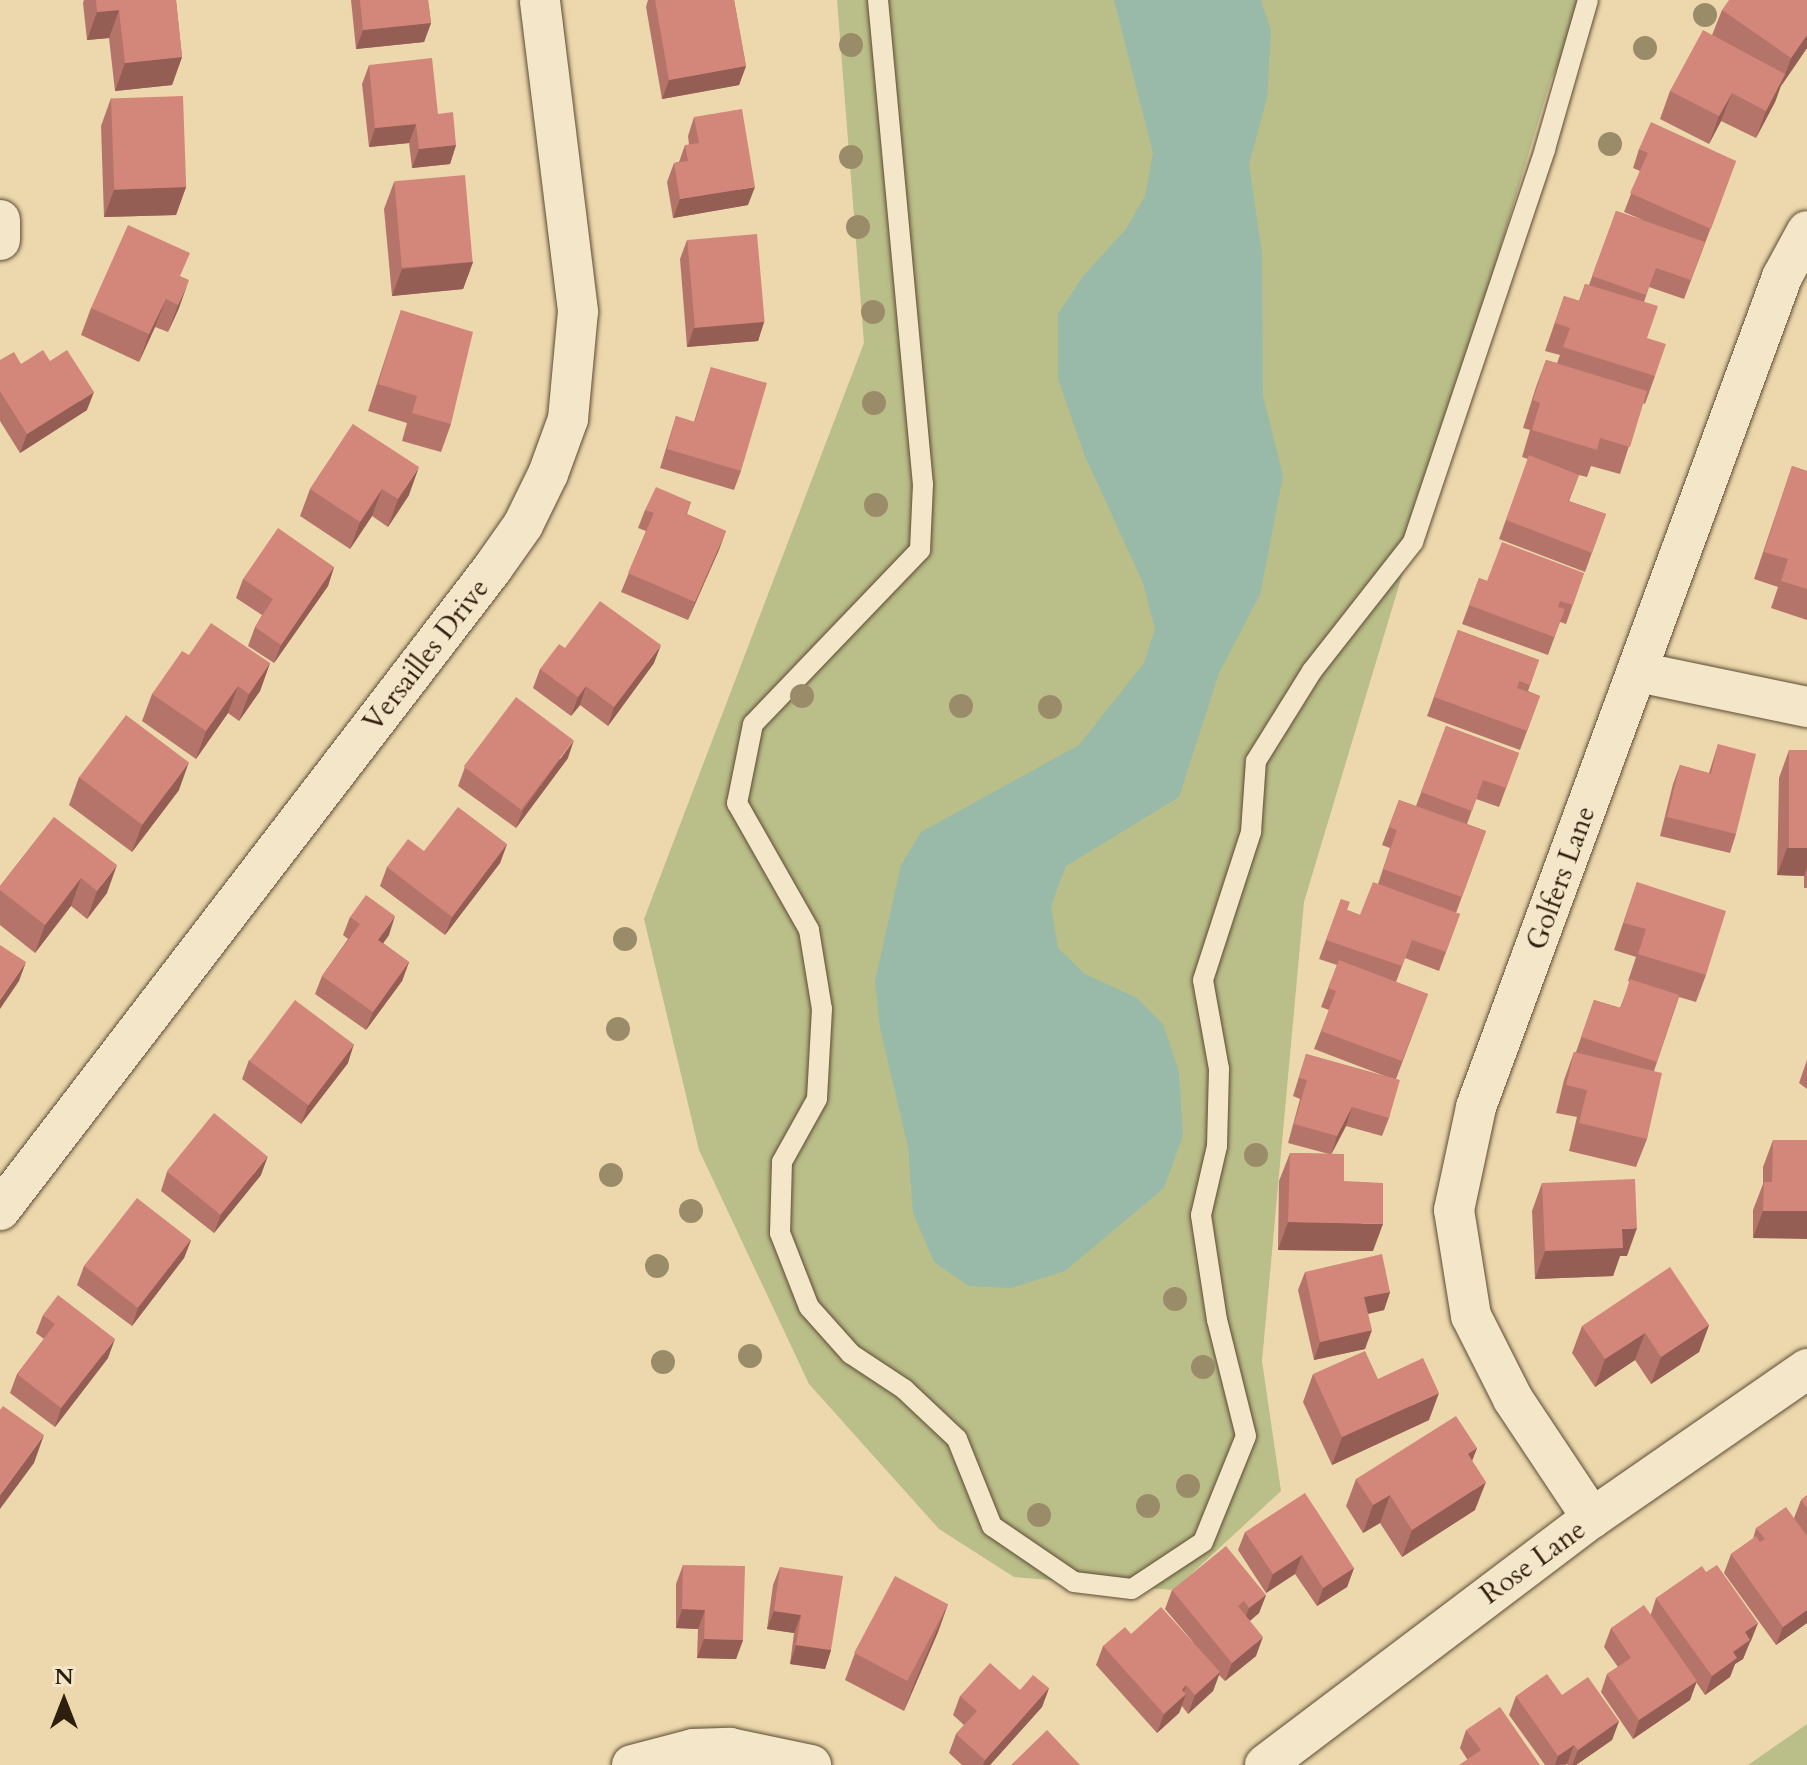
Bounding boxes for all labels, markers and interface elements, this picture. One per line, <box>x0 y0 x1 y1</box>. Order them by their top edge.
street label: Versailles Drive <box>356 572 496 738</box>
street label: Golfers Lane <box>1519 802 1603 954</box>
street label: Rose Lane <box>1474 1513 1592 1611</box>
north arrow <box>24 1661 104 1741</box>
text: N <box>54 1662 74 1692</box>

